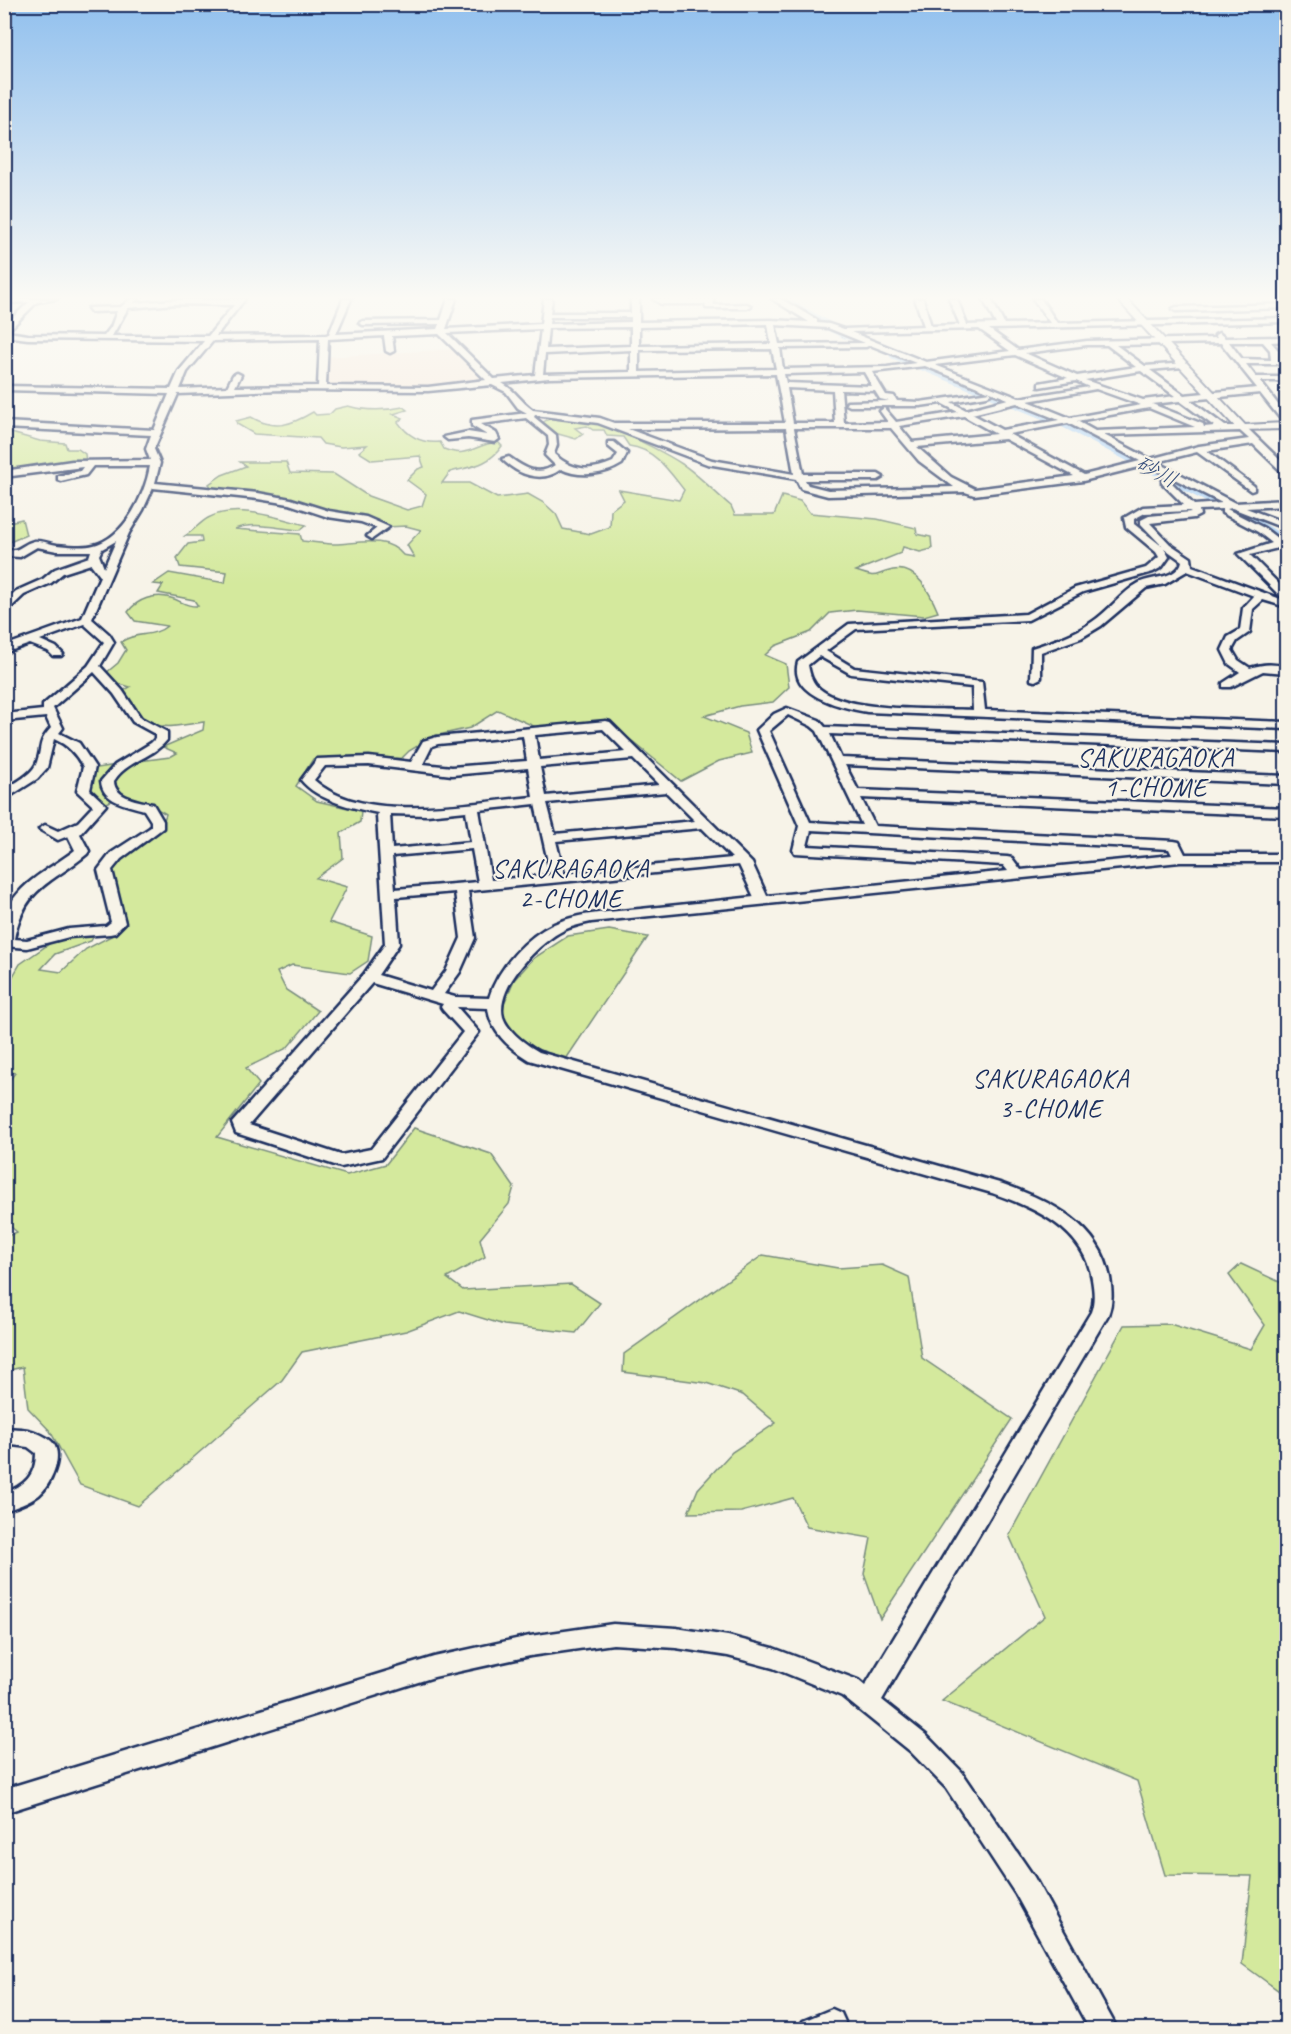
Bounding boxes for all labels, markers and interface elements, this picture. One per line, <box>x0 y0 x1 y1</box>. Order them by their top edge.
water label: 砂川 <box>1131 449 1183 495</box>
district label: SAKURAGAOKA 1-CHOME <box>1077 741 1235 804</box>
district label: SAKURAGAOKA 2-CHOME <box>492 852 650 915</box>
district label: SAKURAGAOKA 3-CHOME <box>972 1062 1130 1125</box>

